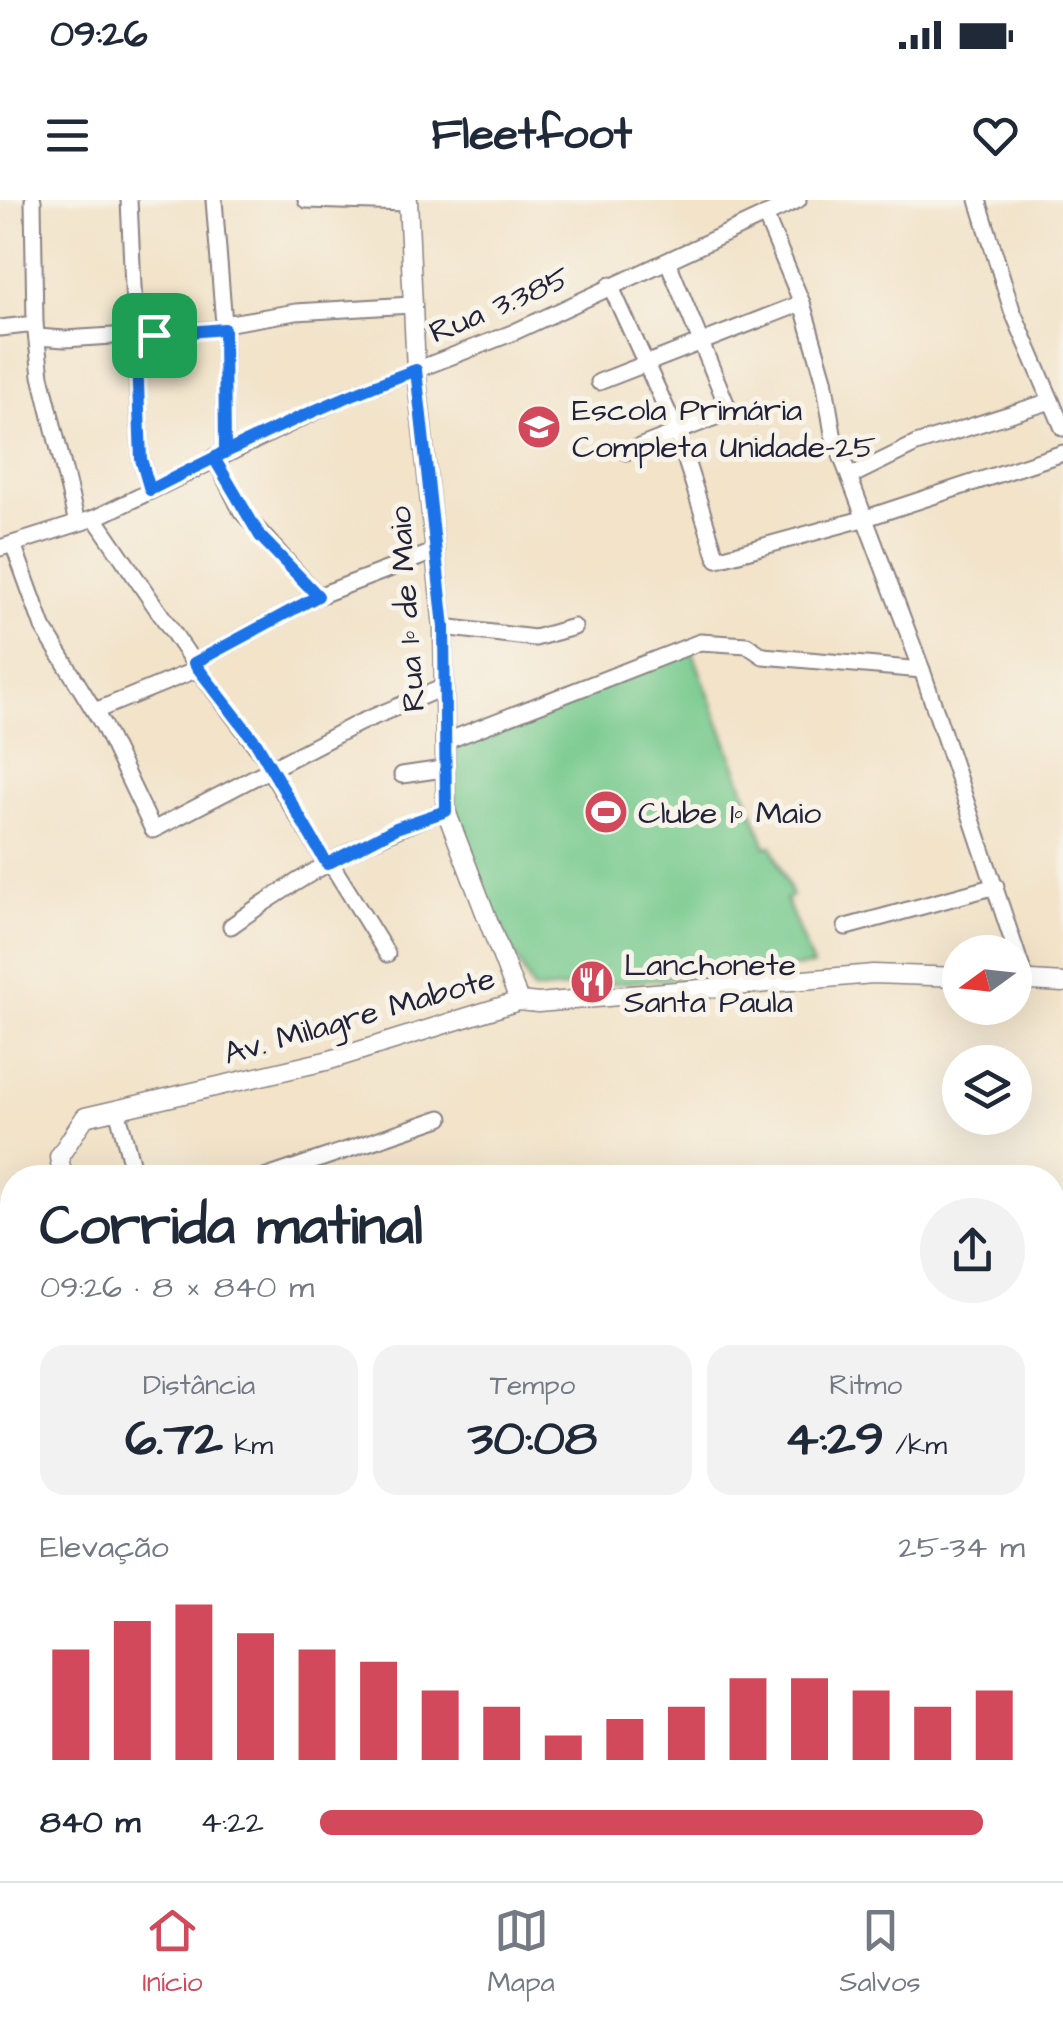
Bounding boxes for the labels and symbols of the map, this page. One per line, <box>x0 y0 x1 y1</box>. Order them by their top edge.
street label: Rua 3.385 <box>422 255 577 355</box>
pin <box>112 293 197 378</box>
place label: Escola Primária Completa Unidade-25 <box>572 388 876 470</box>
school or university icon: Escola Primária Completa Unidade-25 <box>516 404 562 450</box>
street label: Rua 1º de Maio <box>378 505 437 713</box>
sports icon: Clube 1º Maio <box>583 789 629 835</box>
place label: Clube 1º Maio <box>638 791 821 836</box>
north arrow <box>942 935 1032 1025</box>
place label: Lanchonete Santa Paula <box>624 943 796 1025</box>
street label: Av. Milagre Mabote <box>218 956 500 1077</box>
restaurant icon: Lanchonete Santa Paula <box>569 959 615 1005</box>

